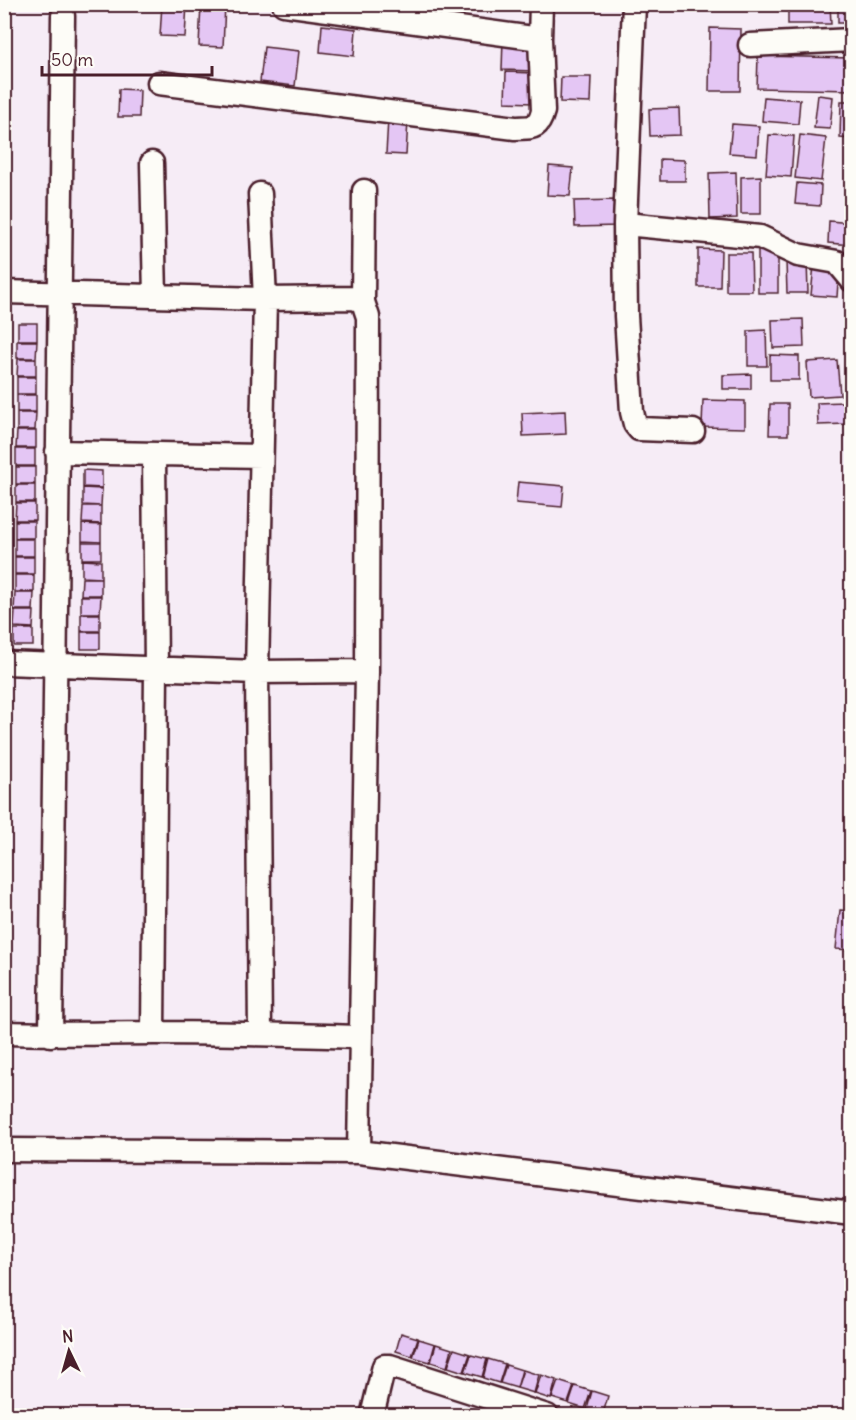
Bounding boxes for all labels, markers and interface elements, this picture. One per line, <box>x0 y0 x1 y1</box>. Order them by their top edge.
scale bar <box>42 39 212 77</box>
text: 50 m <box>51 48 93 71</box>
north arrow <box>39 1321 99 1381</box>
text: N <box>61 1326 74 1347</box>

